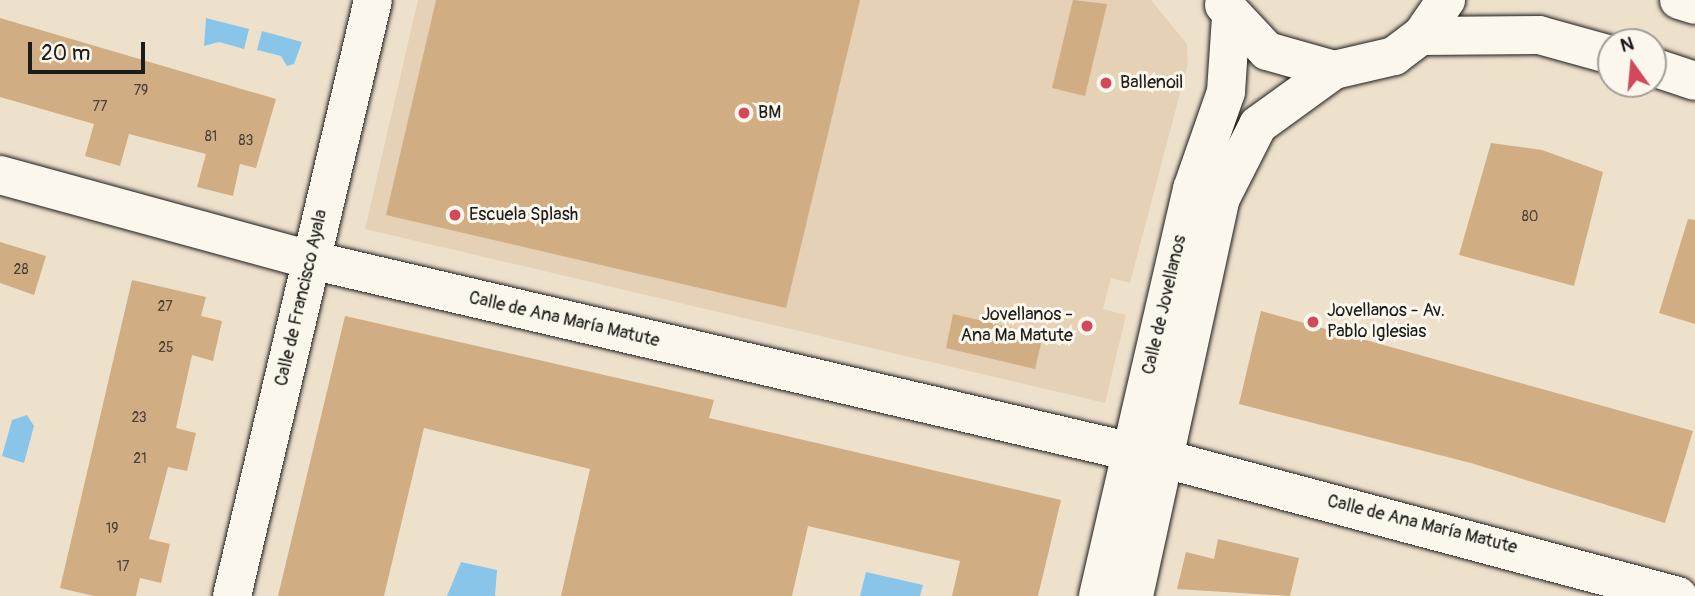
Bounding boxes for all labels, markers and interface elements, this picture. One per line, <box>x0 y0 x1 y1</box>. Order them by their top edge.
scale bar <box>32 28 149 72</box>
north arrow <box>1597 28 1667 98</box>
text: N <box>1618 31 1636 58</box>
text: 20 m <box>41 40 90 67</box>
place label: Ballenoil <box>1120 72 1183 94</box>
marker: Ballenoil <box>1098 75 1114 91</box>
house number: 79 <box>134 83 148 99</box>
house number: 77 <box>93 99 107 115</box>
place label: BM <box>758 102 781 124</box>
marker: BM <box>736 105 752 121</box>
house number: 81 <box>205 129 217 145</box>
house number: 83 <box>239 133 253 149</box>
place label: Escuela Splash <box>469 204 578 226</box>
marker: Escuela Splash <box>447 207 463 223</box>
street label: Calle de Francisco Ayala <box>271 208 333 388</box>
house number: 80 <box>1522 209 1538 225</box>
street label: Calle de Jovellanos <box>1138 233 1192 377</box>
house number: 28 <box>14 262 28 278</box>
street label: Calle de Ana María Matute <box>467 288 661 352</box>
house number: 27 <box>157 299 173 315</box>
place label: Jovellanos - Av. Pablo Iglesias <box>1327 301 1445 344</box>
place label: Jovellanos - Ana Mª Matute <box>960 305 1073 348</box>
marker: Jovellanos - Av. Pablo Iglesias <box>1305 314 1321 330</box>
marker: Jovellanos - Ana Mª Matute <box>1079 318 1095 334</box>
house number: 25 <box>158 340 174 356</box>
house number: 23 <box>131 410 147 426</box>
house number: 21 <box>133 451 147 467</box>
street label: Calle de Ana María Matute <box>1325 491 1519 559</box>
house number: 19 <box>106 521 118 537</box>
house number: 17 <box>117 559 129 575</box>

